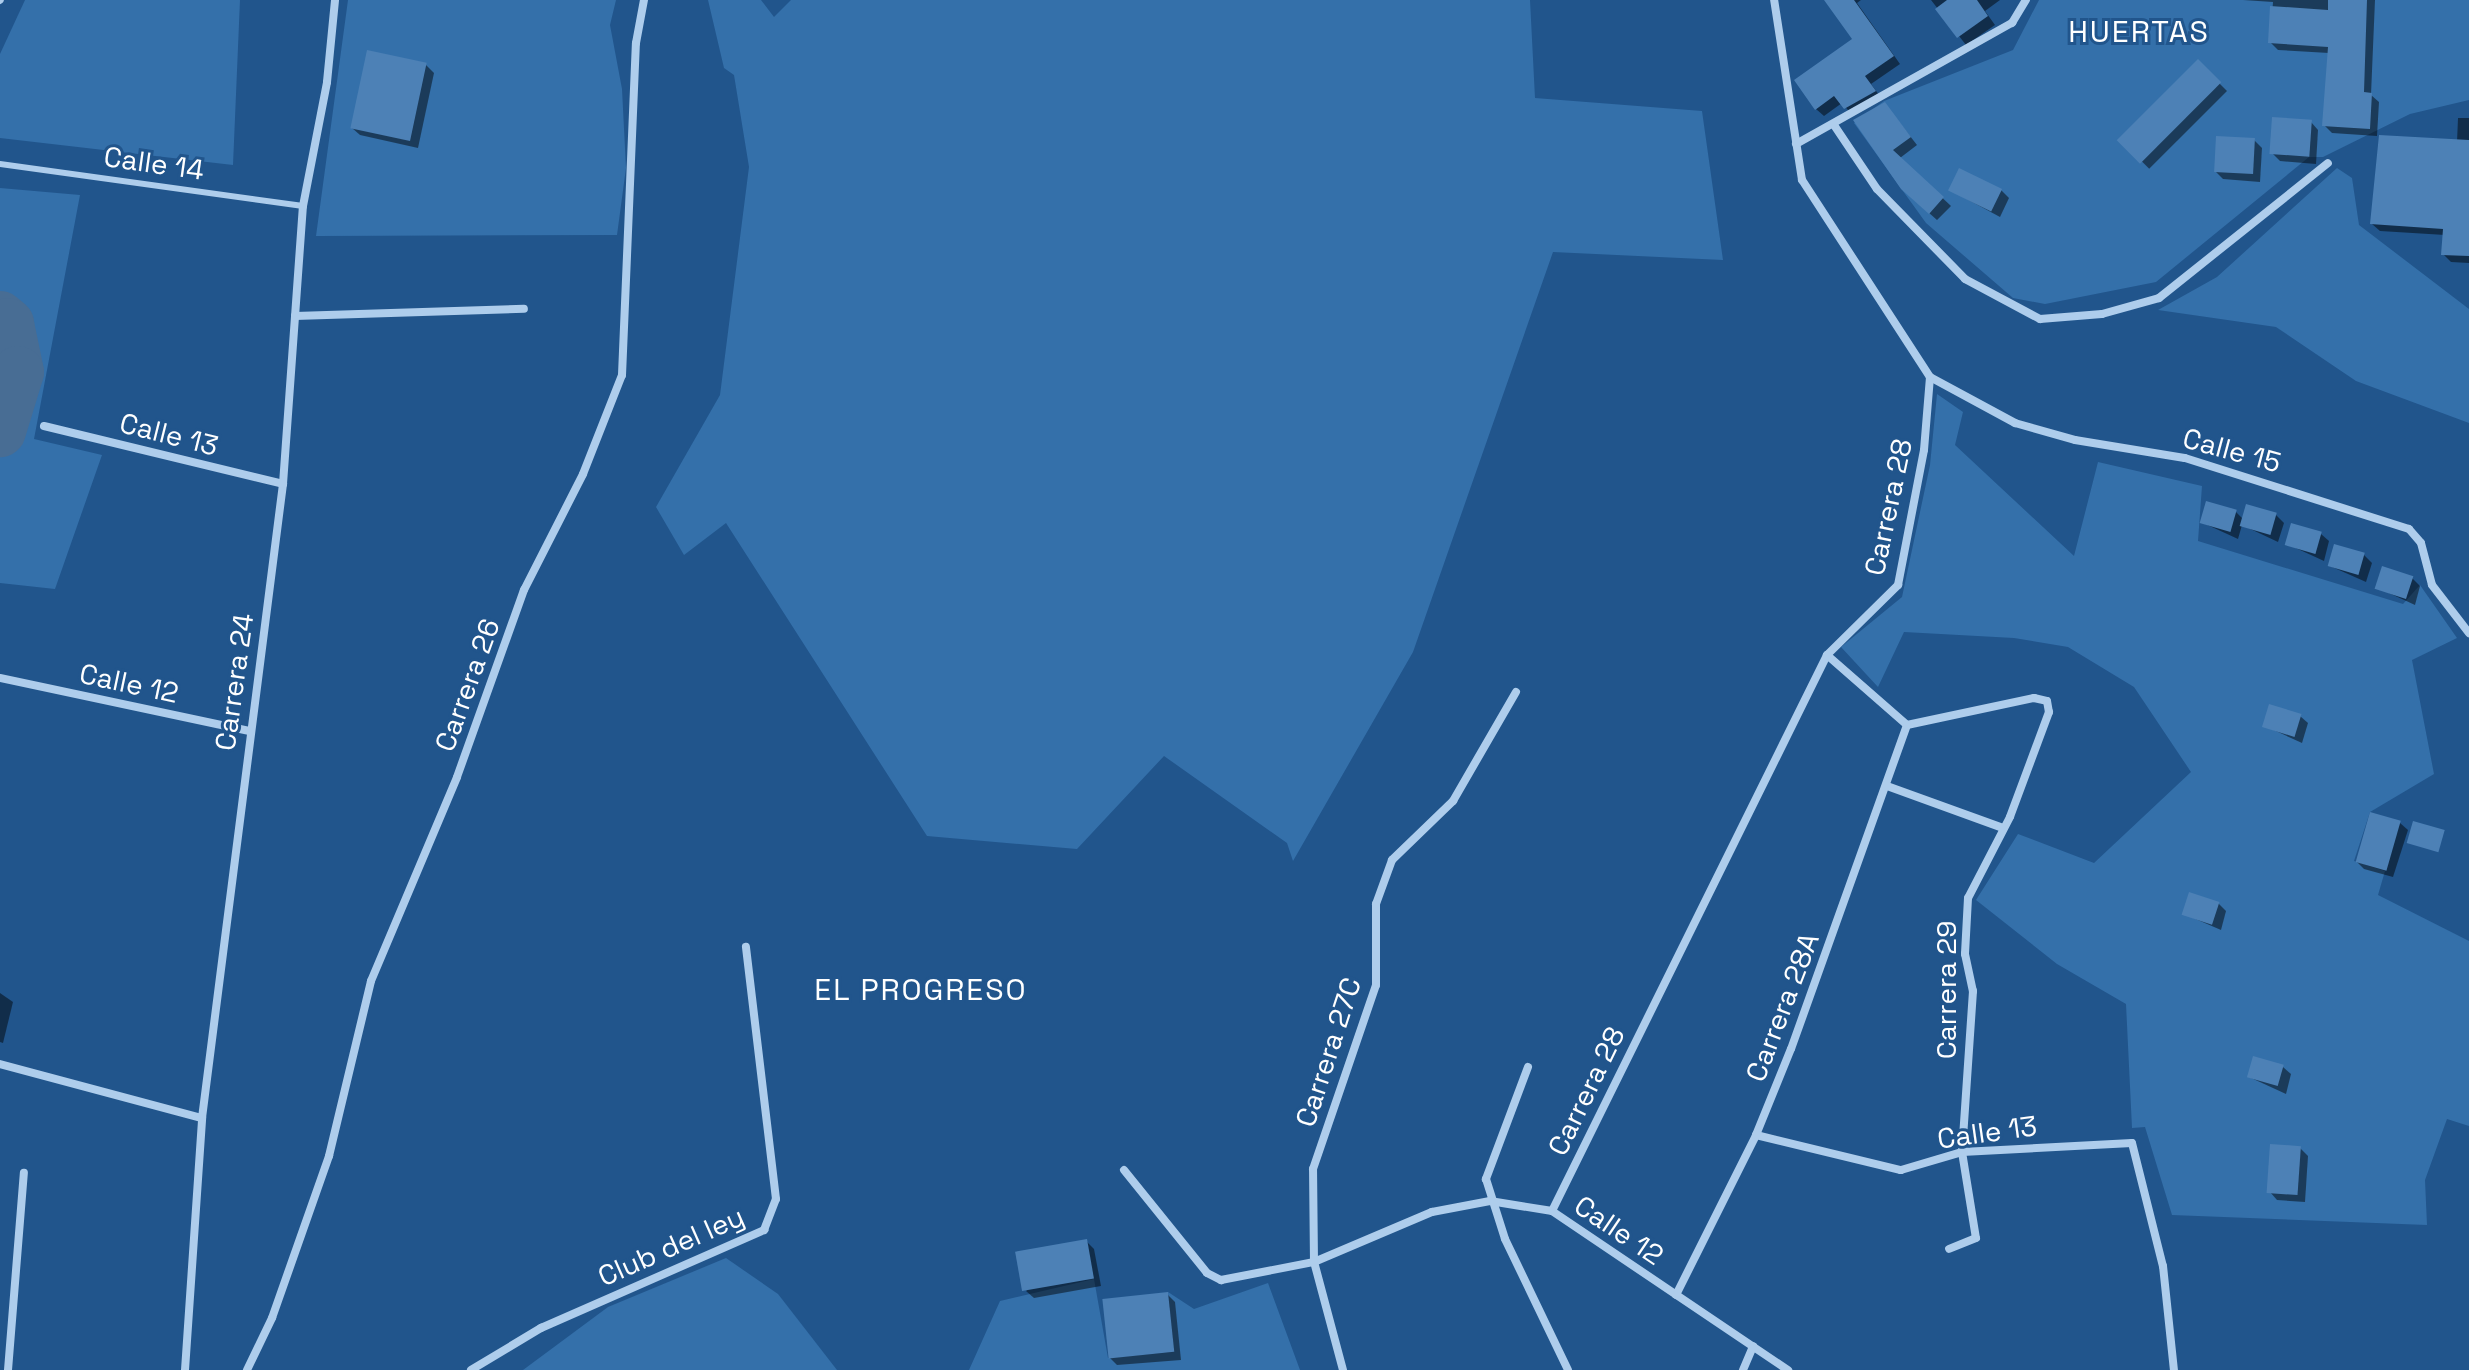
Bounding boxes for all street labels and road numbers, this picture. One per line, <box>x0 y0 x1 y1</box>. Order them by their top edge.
street label: Calle 14 <box>102 139 206 187</box>
street label: Calle 13 <box>116 406 222 462</box>
street label: Calle 15 <box>2179 421 2285 479</box>
street label: Carrera 28 <box>1857 436 1919 578</box>
street label: Carrera 24 <box>208 611 260 753</box>
street label: Carrera 26 <box>428 614 506 756</box>
street label: Calle 12 <box>77 656 181 710</box>
street label: Carrera 29 <box>1929 921 1963 1059</box>
street label: Carrera 28A <box>1738 928 1826 1086</box>
street label: Carrera 27C <box>1288 973 1368 1131</box>
street label: Carrera 28 <box>1540 1021 1632 1161</box>
street label: Calle 13 <box>1935 1108 2039 1156</box>
street label: Calle 12 <box>1568 1188 1670 1272</box>
street label: Club del ley <box>593 1199 749 1293</box>

